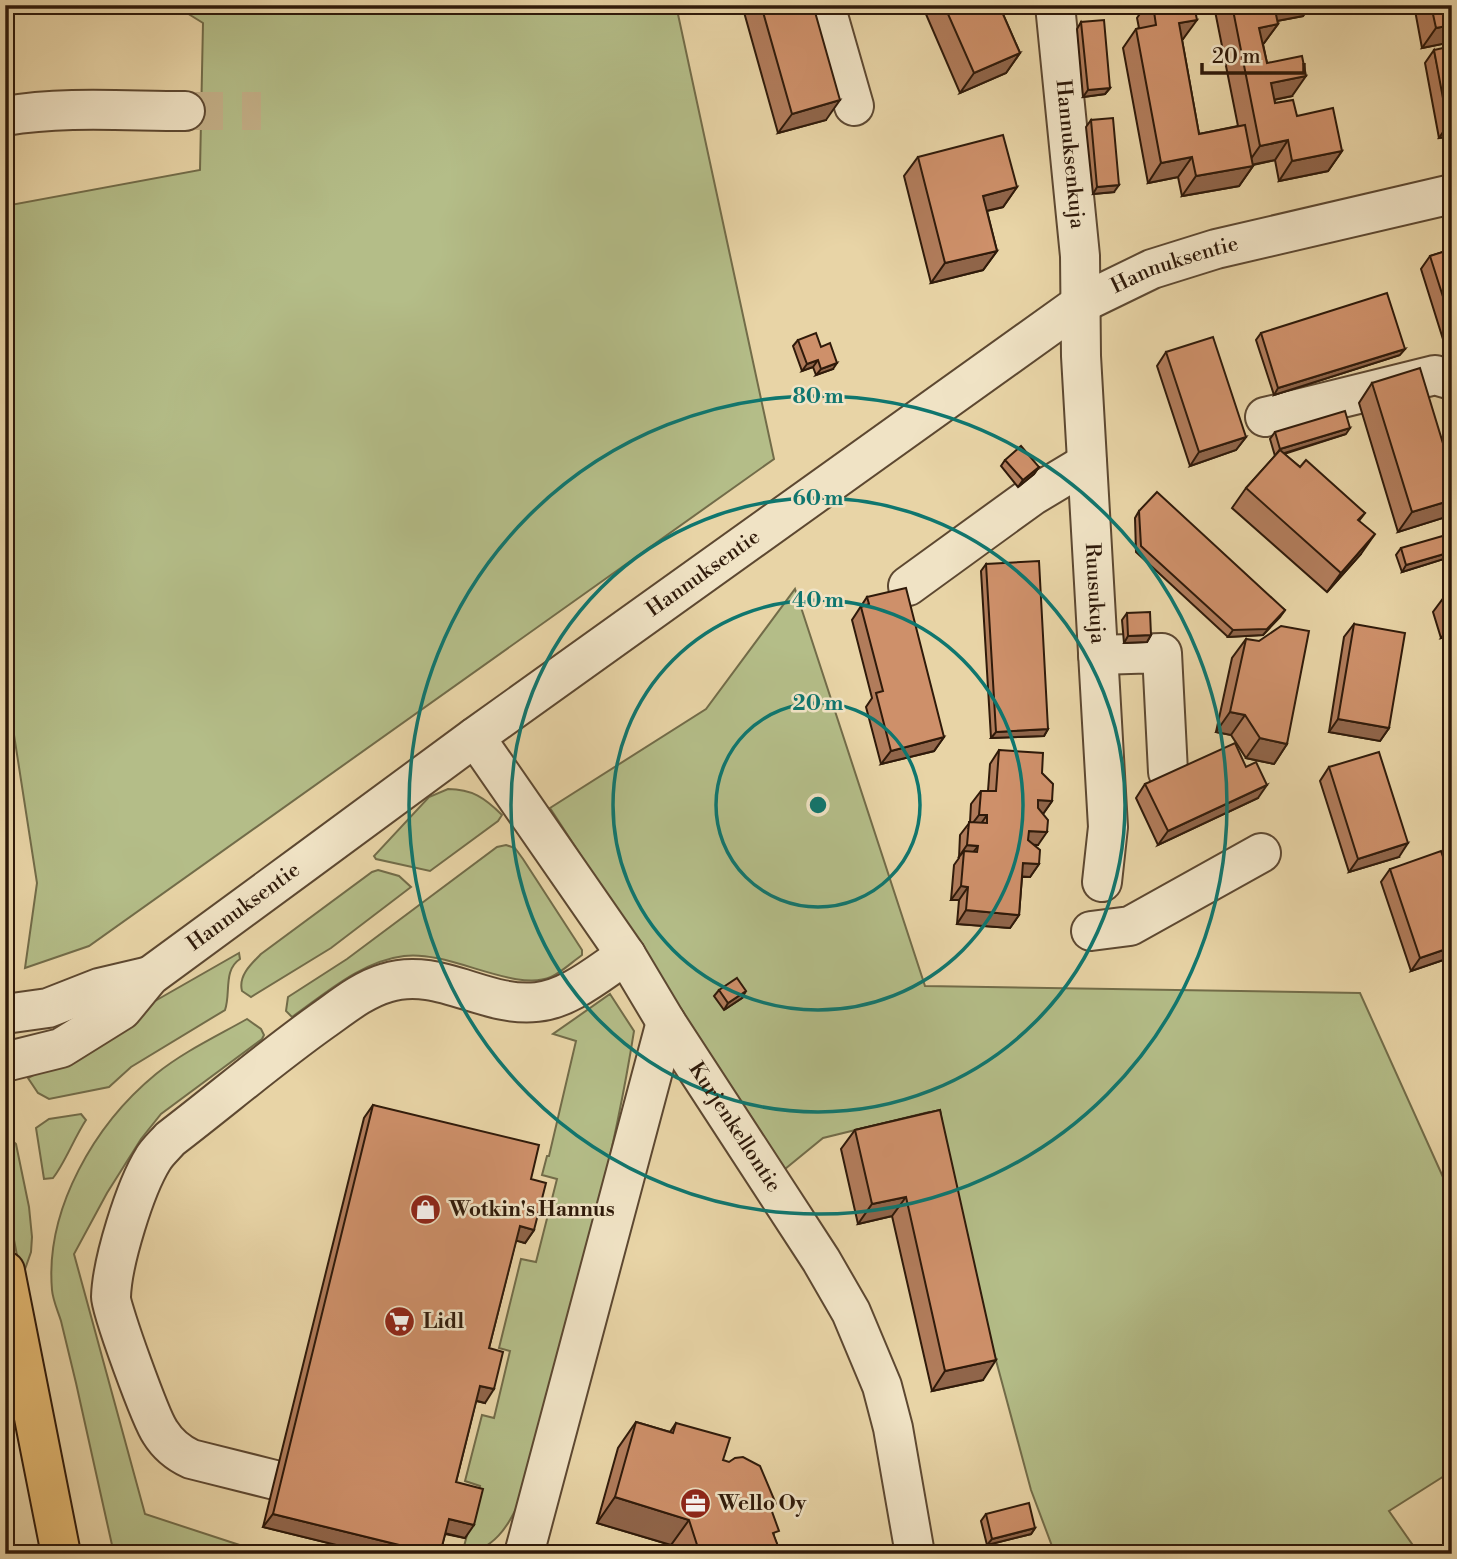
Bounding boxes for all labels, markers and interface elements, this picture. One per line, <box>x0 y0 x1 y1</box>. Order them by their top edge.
scale bar <box>1202 32 1303 76</box>
text: 20 m <box>1212 44 1261 70</box>
street label: Hannuksenkuja <box>1050 78 1090 230</box>
street label: Hannuksentie <box>1107 231 1241 300</box>
text: 80 m <box>792 384 844 410</box>
text: 60 m <box>793 486 843 512</box>
street label: Hannuksentie <box>642 524 765 623</box>
street label: Ruusukuja <box>1079 542 1110 645</box>
text: 40 m <box>792 588 844 614</box>
text: 20 m <box>793 691 843 717</box>
centre of rings <box>806 793 830 817</box>
street label: Hannuksentie <box>182 857 305 957</box>
street label: Kurjenkellontie <box>683 1057 787 1198</box>
shop icon: Wotkin's Hannus <box>409 1193 443 1227</box>
place label: Wotkin's Hannus <box>448 1197 615 1223</box>
supermarket icon: Lidl <box>383 1305 417 1339</box>
place label: Lidl <box>423 1309 464 1335</box>
office icon: Wello Oy <box>678 1487 712 1521</box>
place label: Wello Oy <box>717 1491 807 1517</box>

